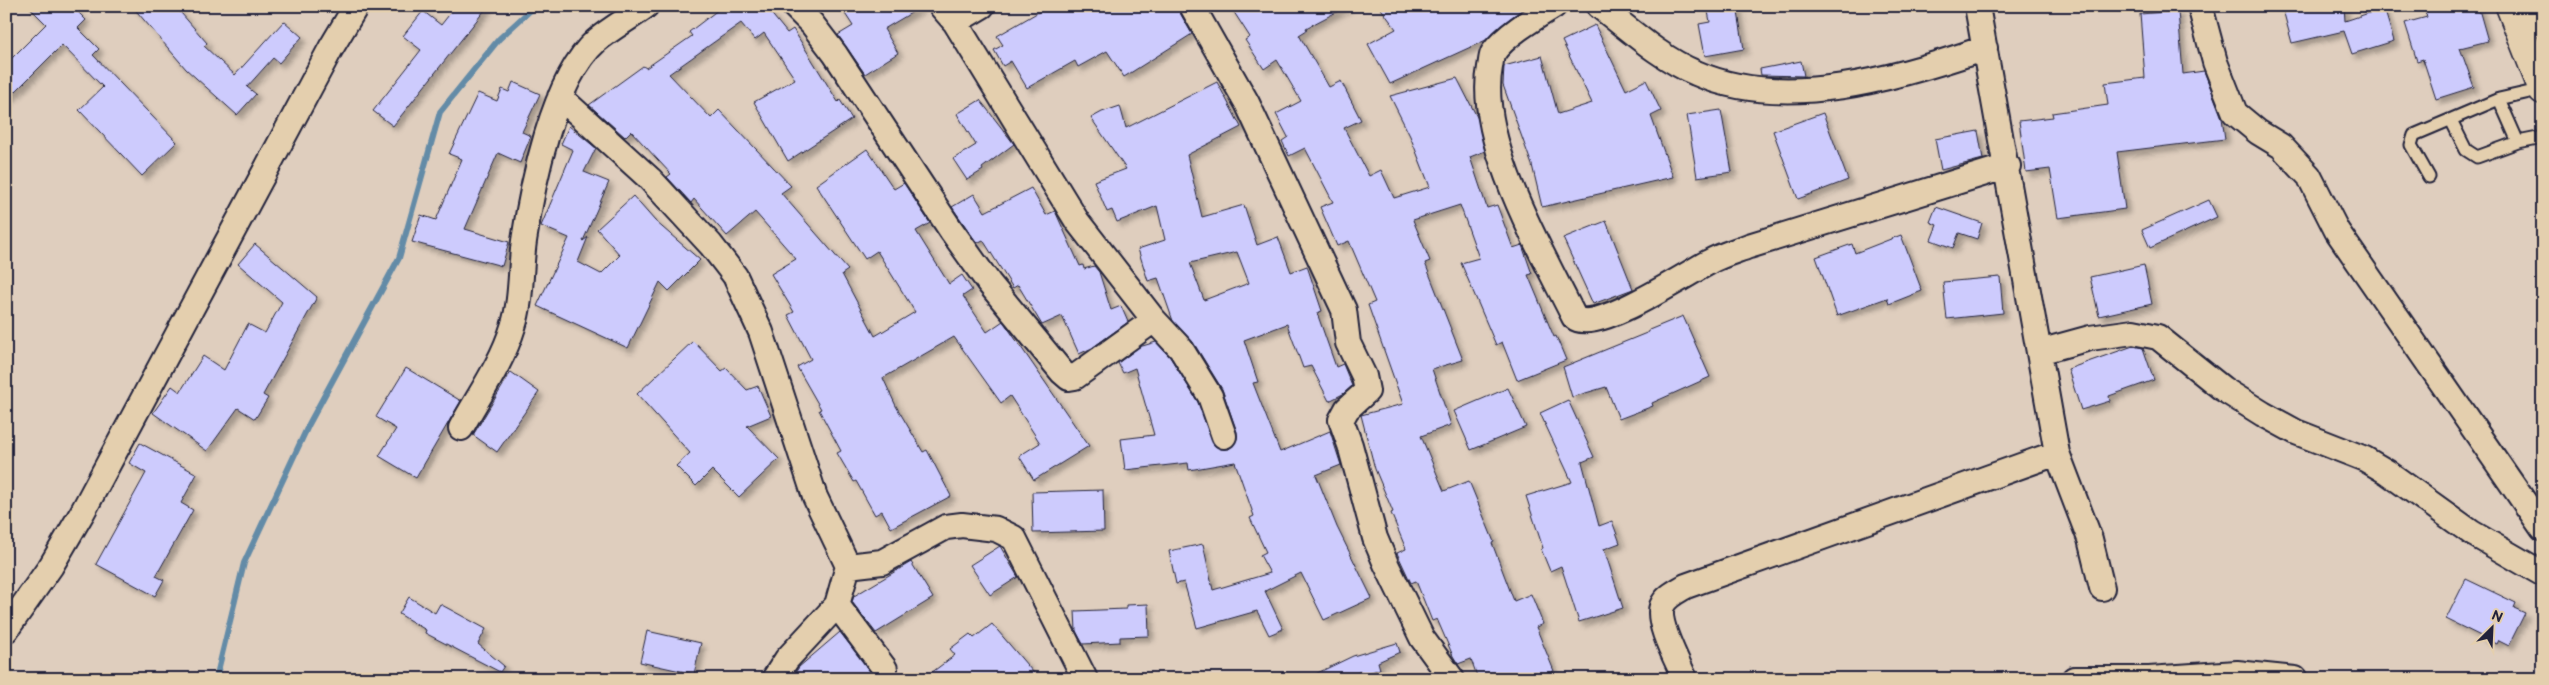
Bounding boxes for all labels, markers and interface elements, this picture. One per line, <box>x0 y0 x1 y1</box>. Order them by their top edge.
north arrow <box>2466 602 2516 652</box>
text: N <box>2489 607 2505 626</box>

